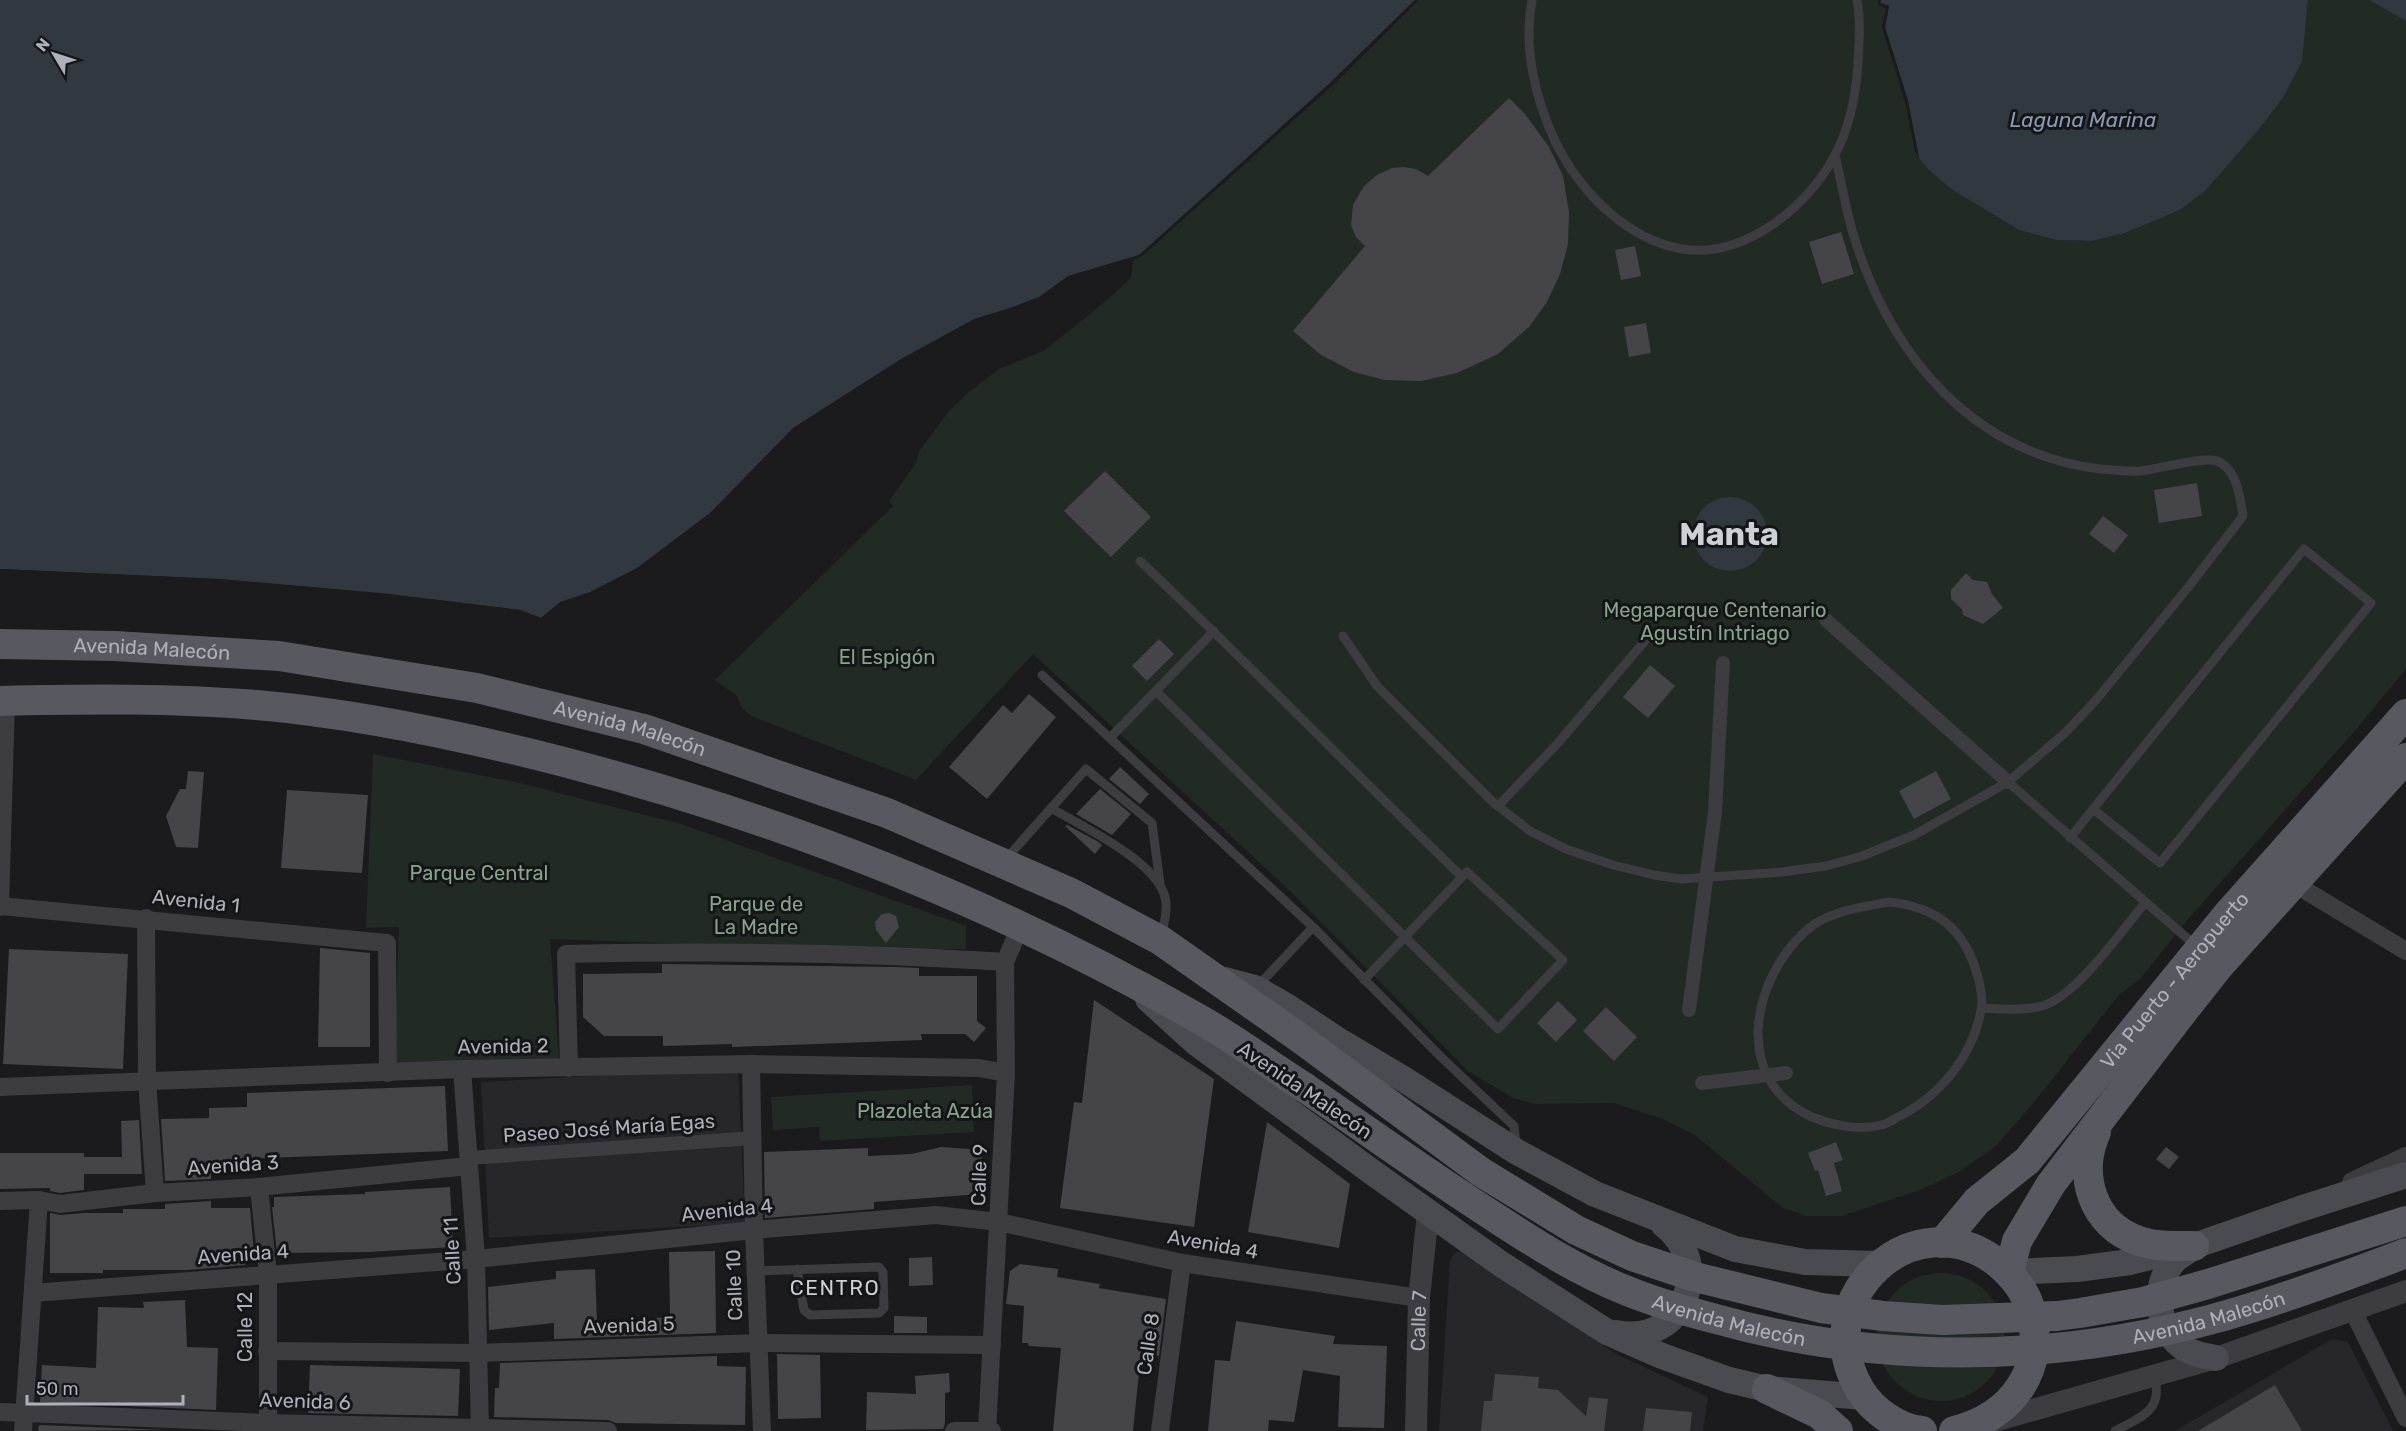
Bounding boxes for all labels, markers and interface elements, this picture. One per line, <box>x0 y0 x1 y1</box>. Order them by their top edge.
north arrow <box>24 24 84 84</box>
text: N <box>32 34 54 55</box>
water label: Laguna Marina <box>2010 107 2156 132</box>
district label: Manta <box>1679 515 1779 553</box>
park label: Megaparque Centenario Agustín Intriago <box>1603 598 1827 645</box>
street label: Avenida Malecón <box>73 633 231 665</box>
park label: El Espigón <box>839 645 935 669</box>
street label: Avenida Malecón <box>551 695 709 761</box>
park label: Parque Central <box>410 861 548 885</box>
street label: Avenida 1 <box>151 884 241 918</box>
street label: Via Puerto - Aeropuerto <box>2095 887 2254 1073</box>
park label: Parque de La Madre <box>709 892 803 939</box>
street label: Avenida 2 <box>457 1033 549 1059</box>
street label: Avenida Malecón <box>1233 1036 1377 1144</box>
park label: Plazoleta Azúa <box>857 1099 993 1123</box>
street label: Paseo José María Egas <box>502 1109 716 1147</box>
street label: Calle 9 <box>966 1144 992 1206</box>
street label: Avenida 3 <box>187 1150 279 1180</box>
street label: Avenida 4 <box>680 1193 774 1227</box>
street label: Calle 11 <box>438 1217 466 1285</box>
street label: Avenida 4 <box>1166 1224 1260 1264</box>
street label: Avenida 4 <box>196 1239 290 1269</box>
street label: Calle 10 <box>721 1249 747 1321</box>
district label: CENTRO <box>790 1275 880 1300</box>
street label: Avenida Malecón <box>2130 1286 2288 1349</box>
street label: Avenida Malecón <box>1649 1289 1807 1351</box>
street label: Calle 7 <box>1406 1290 1432 1352</box>
street label: Calle 12 <box>233 1292 257 1362</box>
street label: Avenida 5 <box>583 1311 675 1339</box>
street label: Calle 8 <box>1132 1311 1164 1377</box>
scale bar <box>27 1368 183 1406</box>
text: 50 m <box>36 1378 79 1400</box>
street label: Avenida 6 <box>259 1387 351 1415</box>

